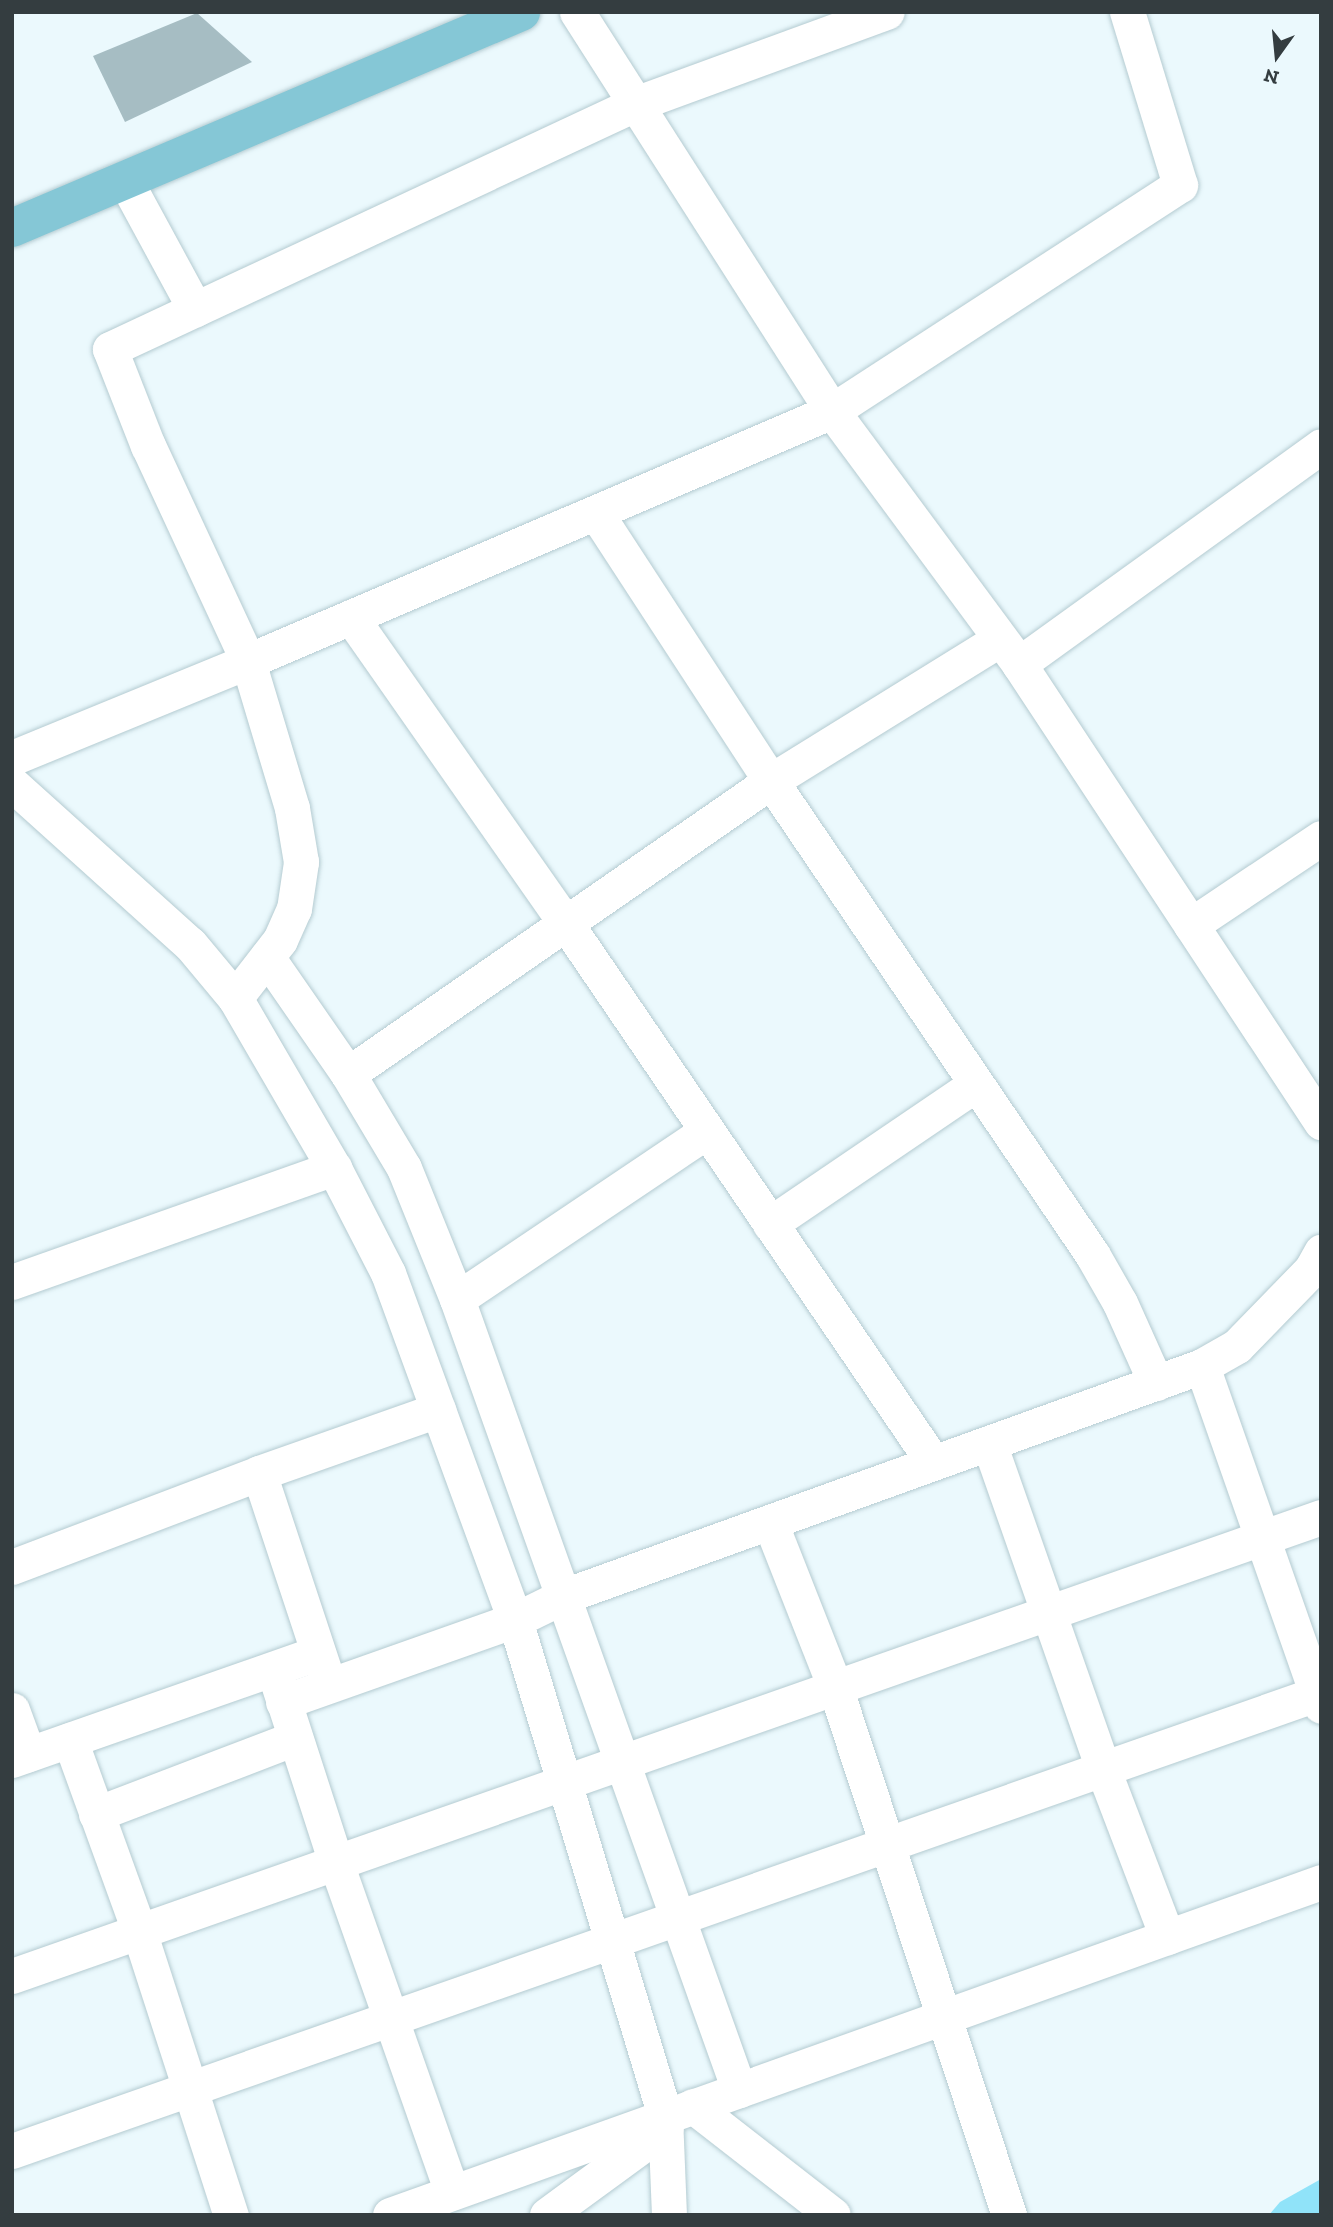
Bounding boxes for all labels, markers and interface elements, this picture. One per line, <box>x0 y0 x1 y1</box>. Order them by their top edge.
north arrow <box>1242 21 1312 91</box>
text: N <box>1261 64 1281 90</box>

